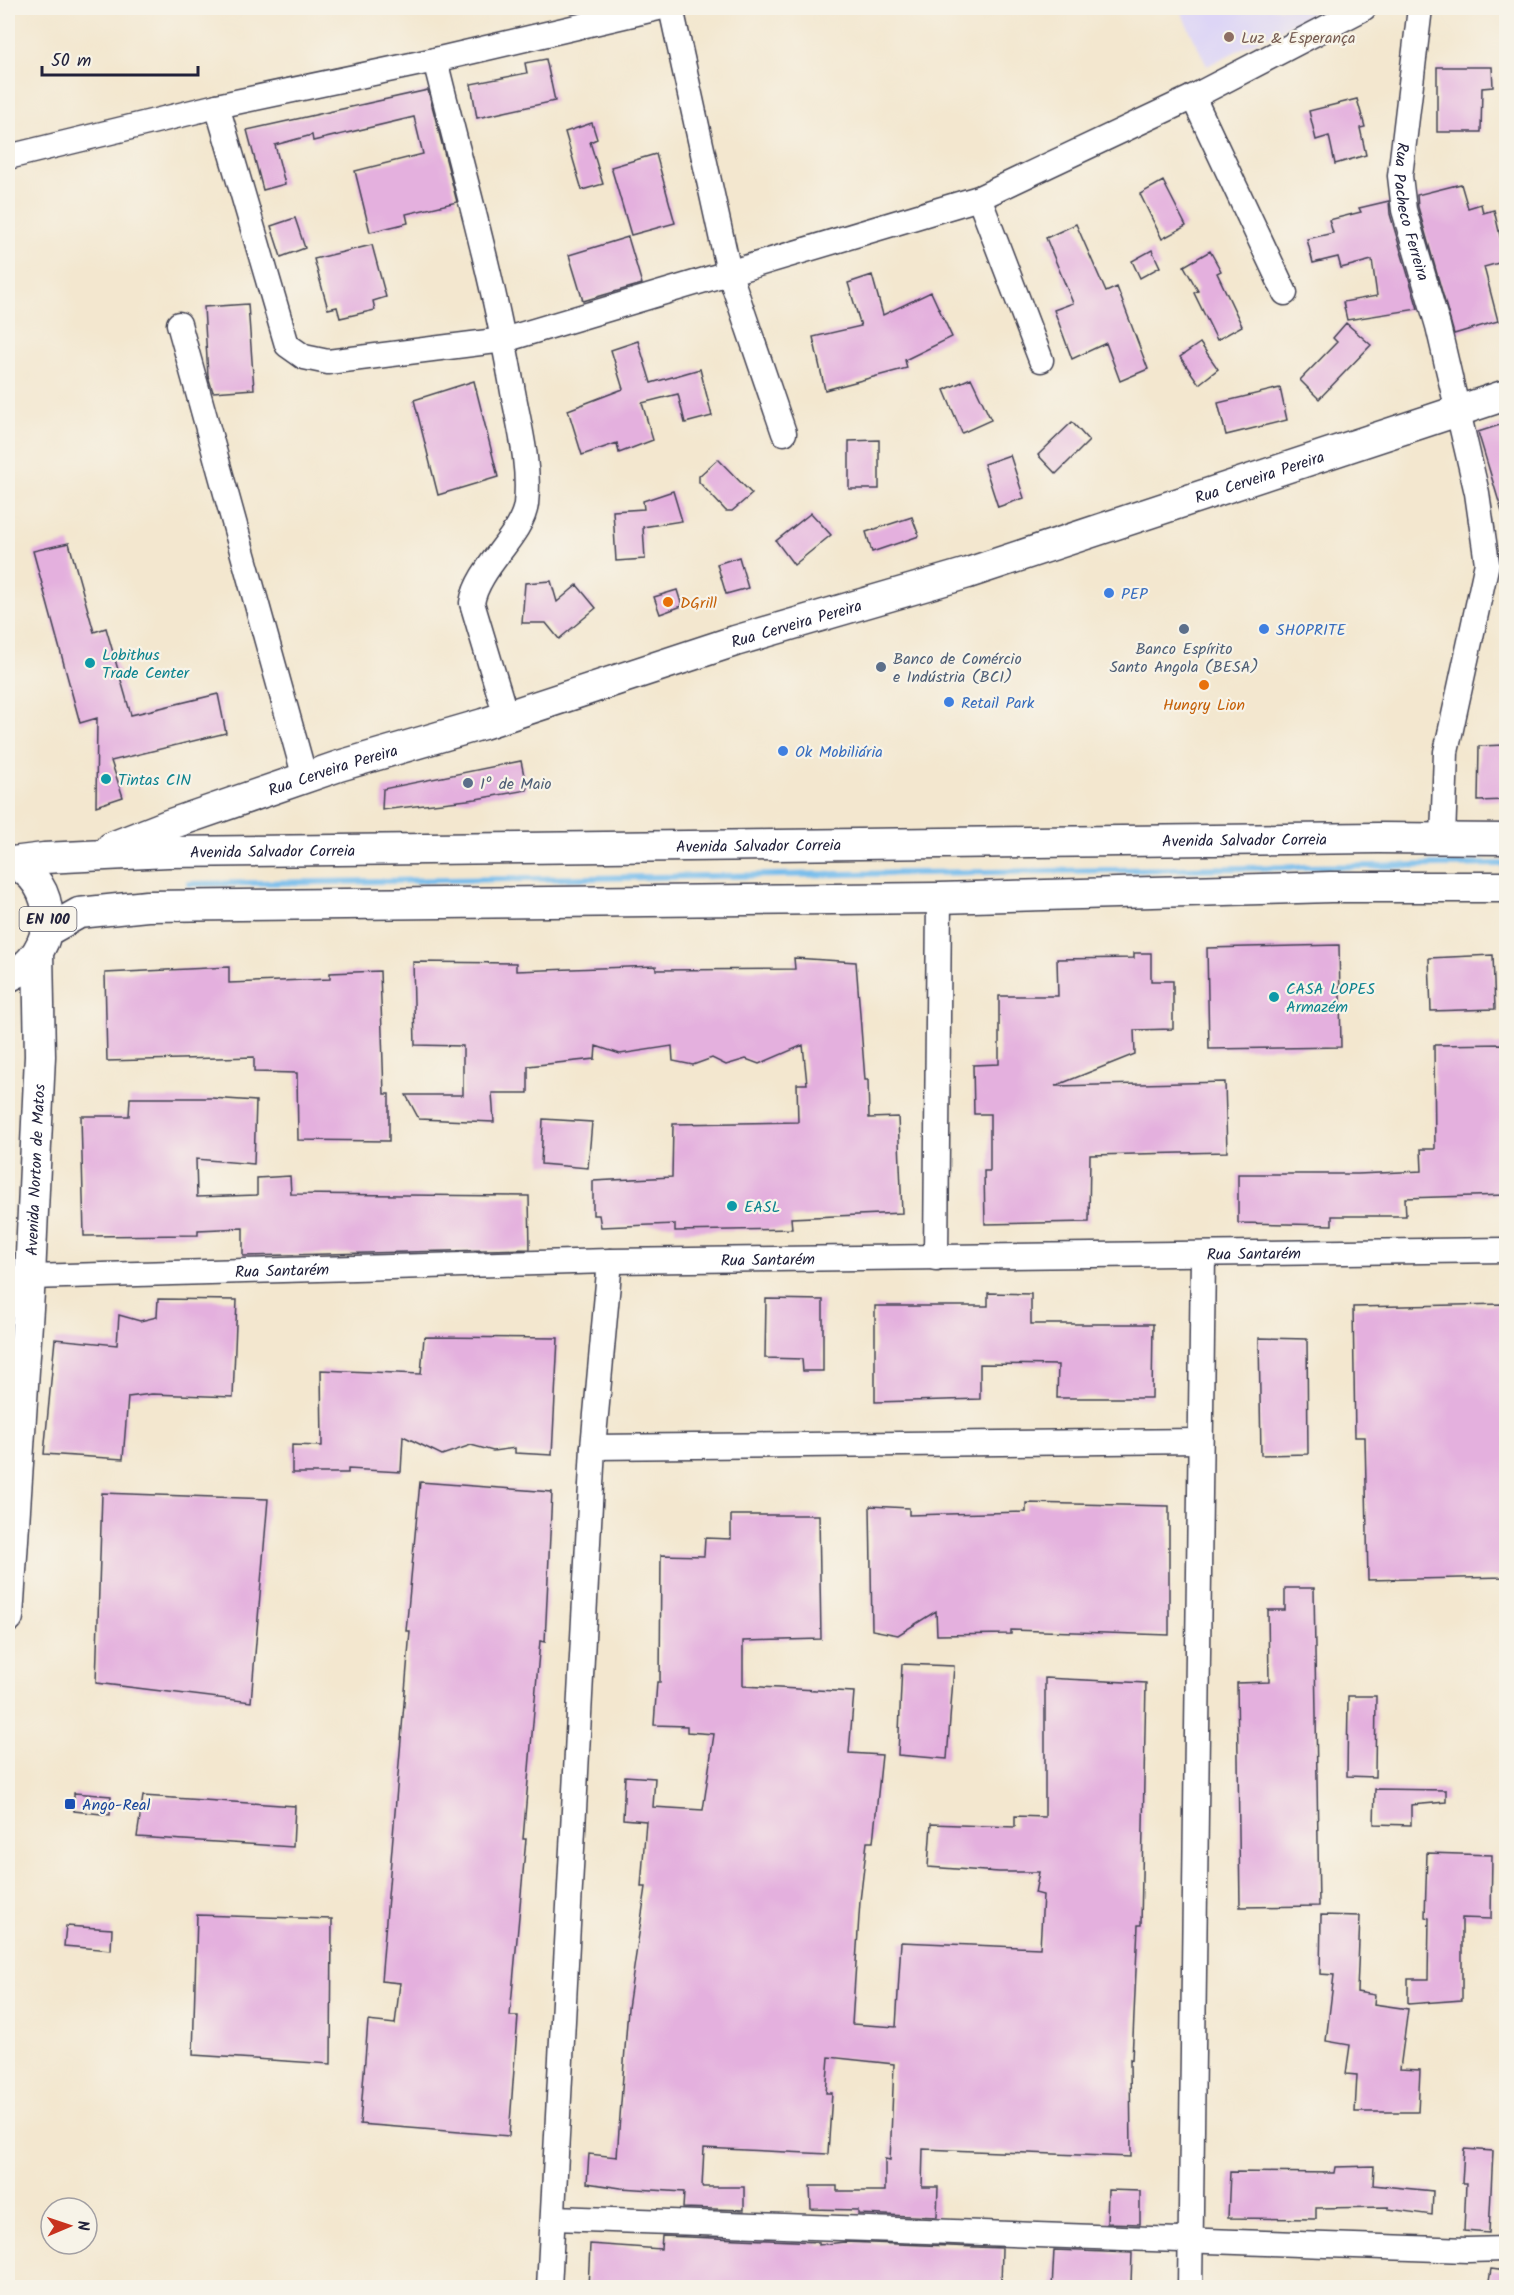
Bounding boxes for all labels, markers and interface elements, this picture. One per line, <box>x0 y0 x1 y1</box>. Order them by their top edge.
place label: Luz & Esperança <box>1241 26 1356 51</box>
marker: Luz & Esperança <box>1222 30 1236 44</box>
scale bar <box>42 39 198 77</box>
text: 50 m <box>51 47 91 76</box>
street label: Rua Pacheco Ferreira <box>1386 141 1435 284</box>
street label: Rua Cerveira Pereira <box>1192 445 1328 511</box>
place label: PEP <box>1121 582 1148 607</box>
marker: PEP <box>1102 586 1116 600</box>
place label: DGrill <box>680 591 717 616</box>
street label: Rua Cerveira Pereira <box>728 594 865 656</box>
marker: DGrill <box>661 595 675 609</box>
place label: SHOPRITE <box>1276 618 1347 643</box>
marker: Banco Espírito Santo Angola (BESA) <box>1177 622 1191 636</box>
marker: SHOPRITE <box>1257 622 1271 636</box>
place label: Banco Espírito Santo Angola (BESA) <box>1110 637 1258 680</box>
place label: Lobithus Trade Center <box>102 643 191 686</box>
place label: Banco de Comércio e Indústria (BCI) <box>893 647 1022 690</box>
marker: Lobithus Trade Center <box>83 656 97 670</box>
marker: Banco de Comércio e Indústria (BCI) <box>874 660 888 674</box>
marker: Hungry Lion <box>1197 678 1211 692</box>
place label: Retail Park <box>961 691 1035 716</box>
place label: Hungry Lion <box>1163 693 1245 718</box>
marker: Retail Park <box>942 695 956 709</box>
street label: Rua Cerveira Pereira <box>265 738 401 804</box>
place label: Ok Mobiliária <box>795 740 883 765</box>
marker: Ok Mobiliária <box>776 744 790 758</box>
place label: Tintas CIN <box>118 768 191 793</box>
marker: Tintas CIN <box>99 772 113 786</box>
place label: 1º de Maio <box>480 772 551 797</box>
marker: 1º de Maio <box>461 776 475 790</box>
street label: Avenida Salvador Correia <box>1162 828 1327 854</box>
street label: Avenida Salvador Correia <box>676 833 841 860</box>
street label: Avenida Salvador Correia <box>190 839 355 866</box>
road number: EN 100 <box>20 907 76 931</box>
place label: CASA LOPES Armazém <box>1286 977 1376 1020</box>
marker: CASA LOPES Armazém <box>1267 990 1281 1004</box>
street label: Avenida Norton de Matos <box>20 1083 53 1256</box>
place label: EASL <box>744 1195 780 1220</box>
marker: EASL <box>725 1199 739 1213</box>
street label: Rua Santarém <box>1206 1242 1301 1268</box>
street label: Rua Santarém <box>720 1247 815 1274</box>
street label: Rua Santarém <box>234 1258 330 1285</box>
place label: Ango-Real <box>82 1793 150 1818</box>
marker: Ango-Real <box>63 1797 77 1811</box>
north arrow <box>39 2196 99 2256</box>
text: N <box>70 2220 95 2231</box>

